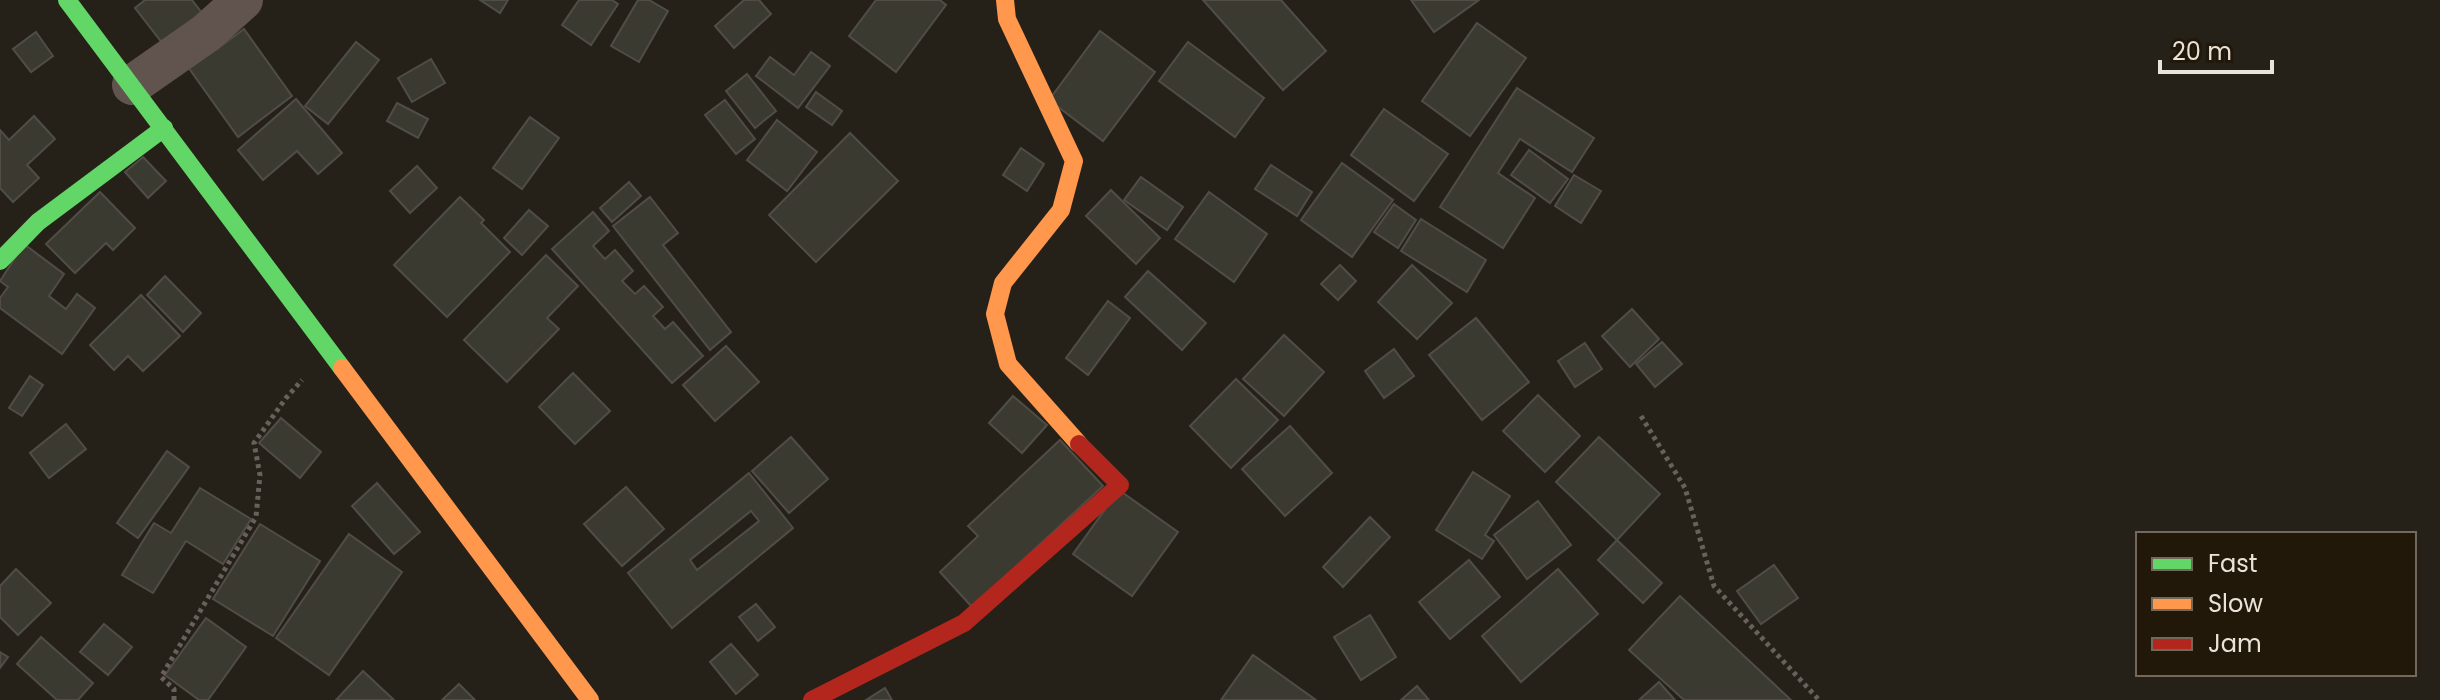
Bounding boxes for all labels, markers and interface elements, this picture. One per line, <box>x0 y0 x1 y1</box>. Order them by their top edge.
scale bar <box>2160 24 2272 74</box>
text: 20 m <box>2172 35 2232 68</box>
legend <box>2136 532 2416 676</box>
text: Fast <box>2208 547 2258 580</box>
text: Slow <box>2208 587 2263 620</box>
text: Jam <box>2208 627 2262 660</box>

